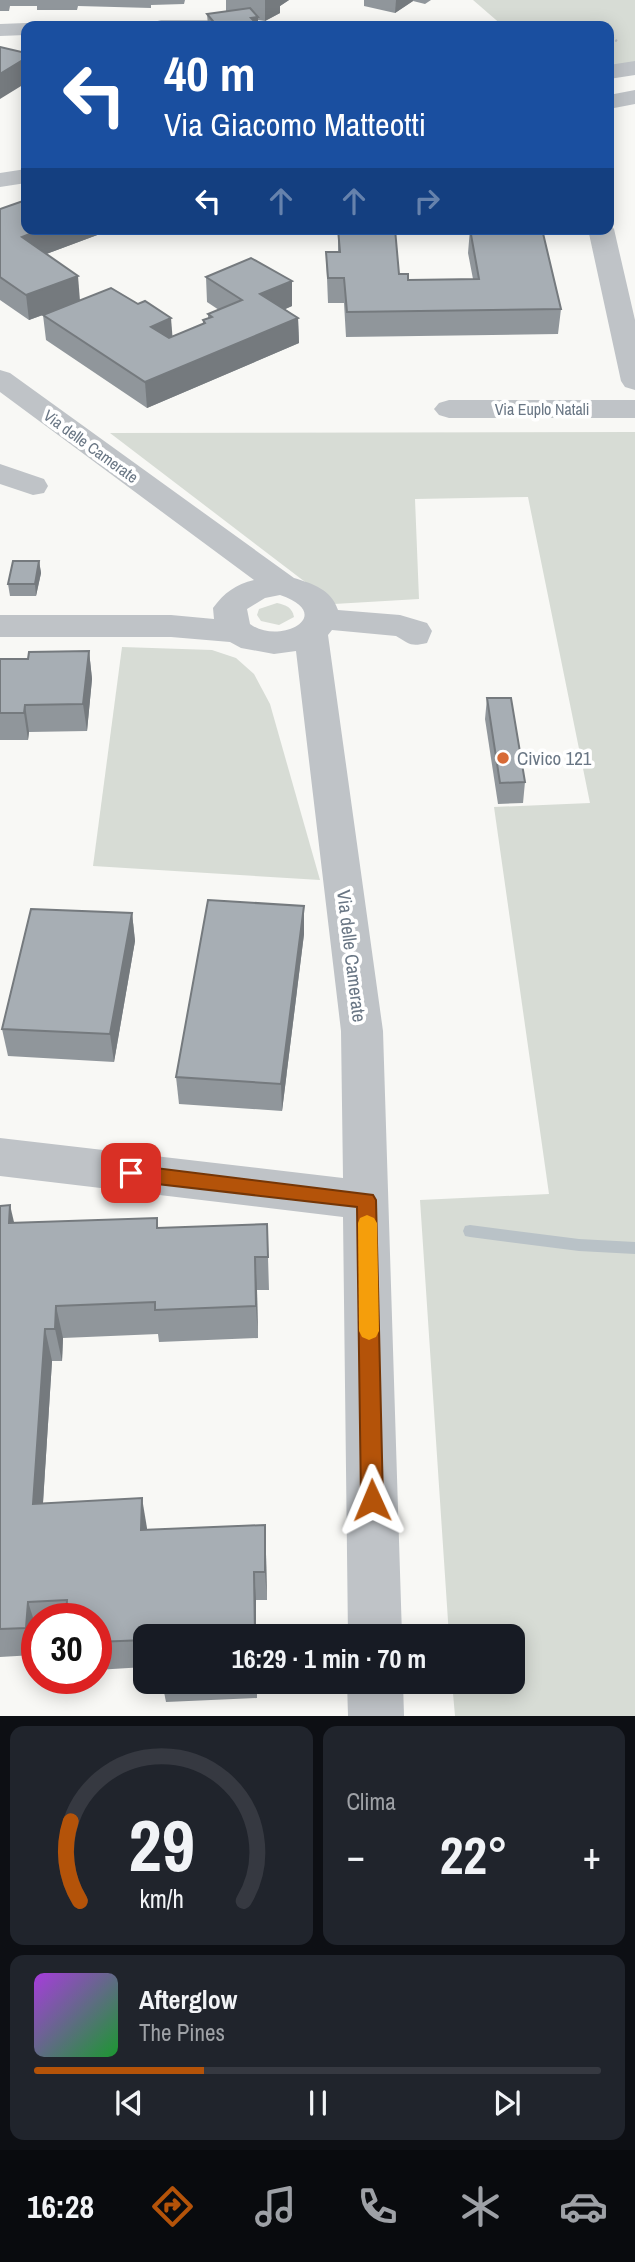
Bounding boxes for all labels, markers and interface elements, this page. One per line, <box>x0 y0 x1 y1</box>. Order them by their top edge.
text: 40 m <box>164 40 256 106</box>
icon: left <box>49 49 140 140</box>
text: Via Giacomo Matteotti <box>164 103 426 146</box>
icon: left <box>189 182 227 220</box>
icon: ahead <box>262 182 300 220</box>
icon: ahead <box>335 182 373 220</box>
icon: right <box>408 182 446 220</box>
street label: Via Euplo Natali <box>495 398 589 420</box>
street label: Via delle Camerate <box>39 404 143 488</box>
place label: Civico 121 <box>517 745 592 771</box>
marker: Civico 121 <box>495 750 511 766</box>
street label: Via delle Camerate <box>331 888 373 1024</box>
pin <box>101 1143 161 1203</box>
icon: arrive <box>112 1154 150 1192</box>
position arrow <box>335 1463 409 1537</box>
speed limit sign: 30 <box>21 1603 112 1694</box>
text: 16:29 · 1 min · 70 m <box>232 1641 426 1676</box>
text: Clima <box>347 1786 396 1817</box>
text: 29 <box>128 1797 194 1895</box>
text: 22° <box>440 1820 508 1890</box>
text: − <box>347 1830 365 1881</box>
text: + <box>583 1830 601 1881</box>
text: km/h <box>139 1882 183 1916</box>
text: Afterglow <box>139 1982 237 2017</box>
text: The Pines <box>139 2017 225 2048</box>
icon: previous <box>110 2084 148 2122</box>
icon: pause <box>299 2084 337 2122</box>
icon: next <box>488 2084 526 2122</box>
icon: directions <box>148 2182 197 2231</box>
icon: music <box>251 2182 300 2231</box>
icon: phone <box>353 2182 402 2231</box>
icon: climate <box>456 2182 505 2231</box>
icon: car <box>559 2182 608 2231</box>
text: 16:28 <box>27 2185 94 2228</box>

